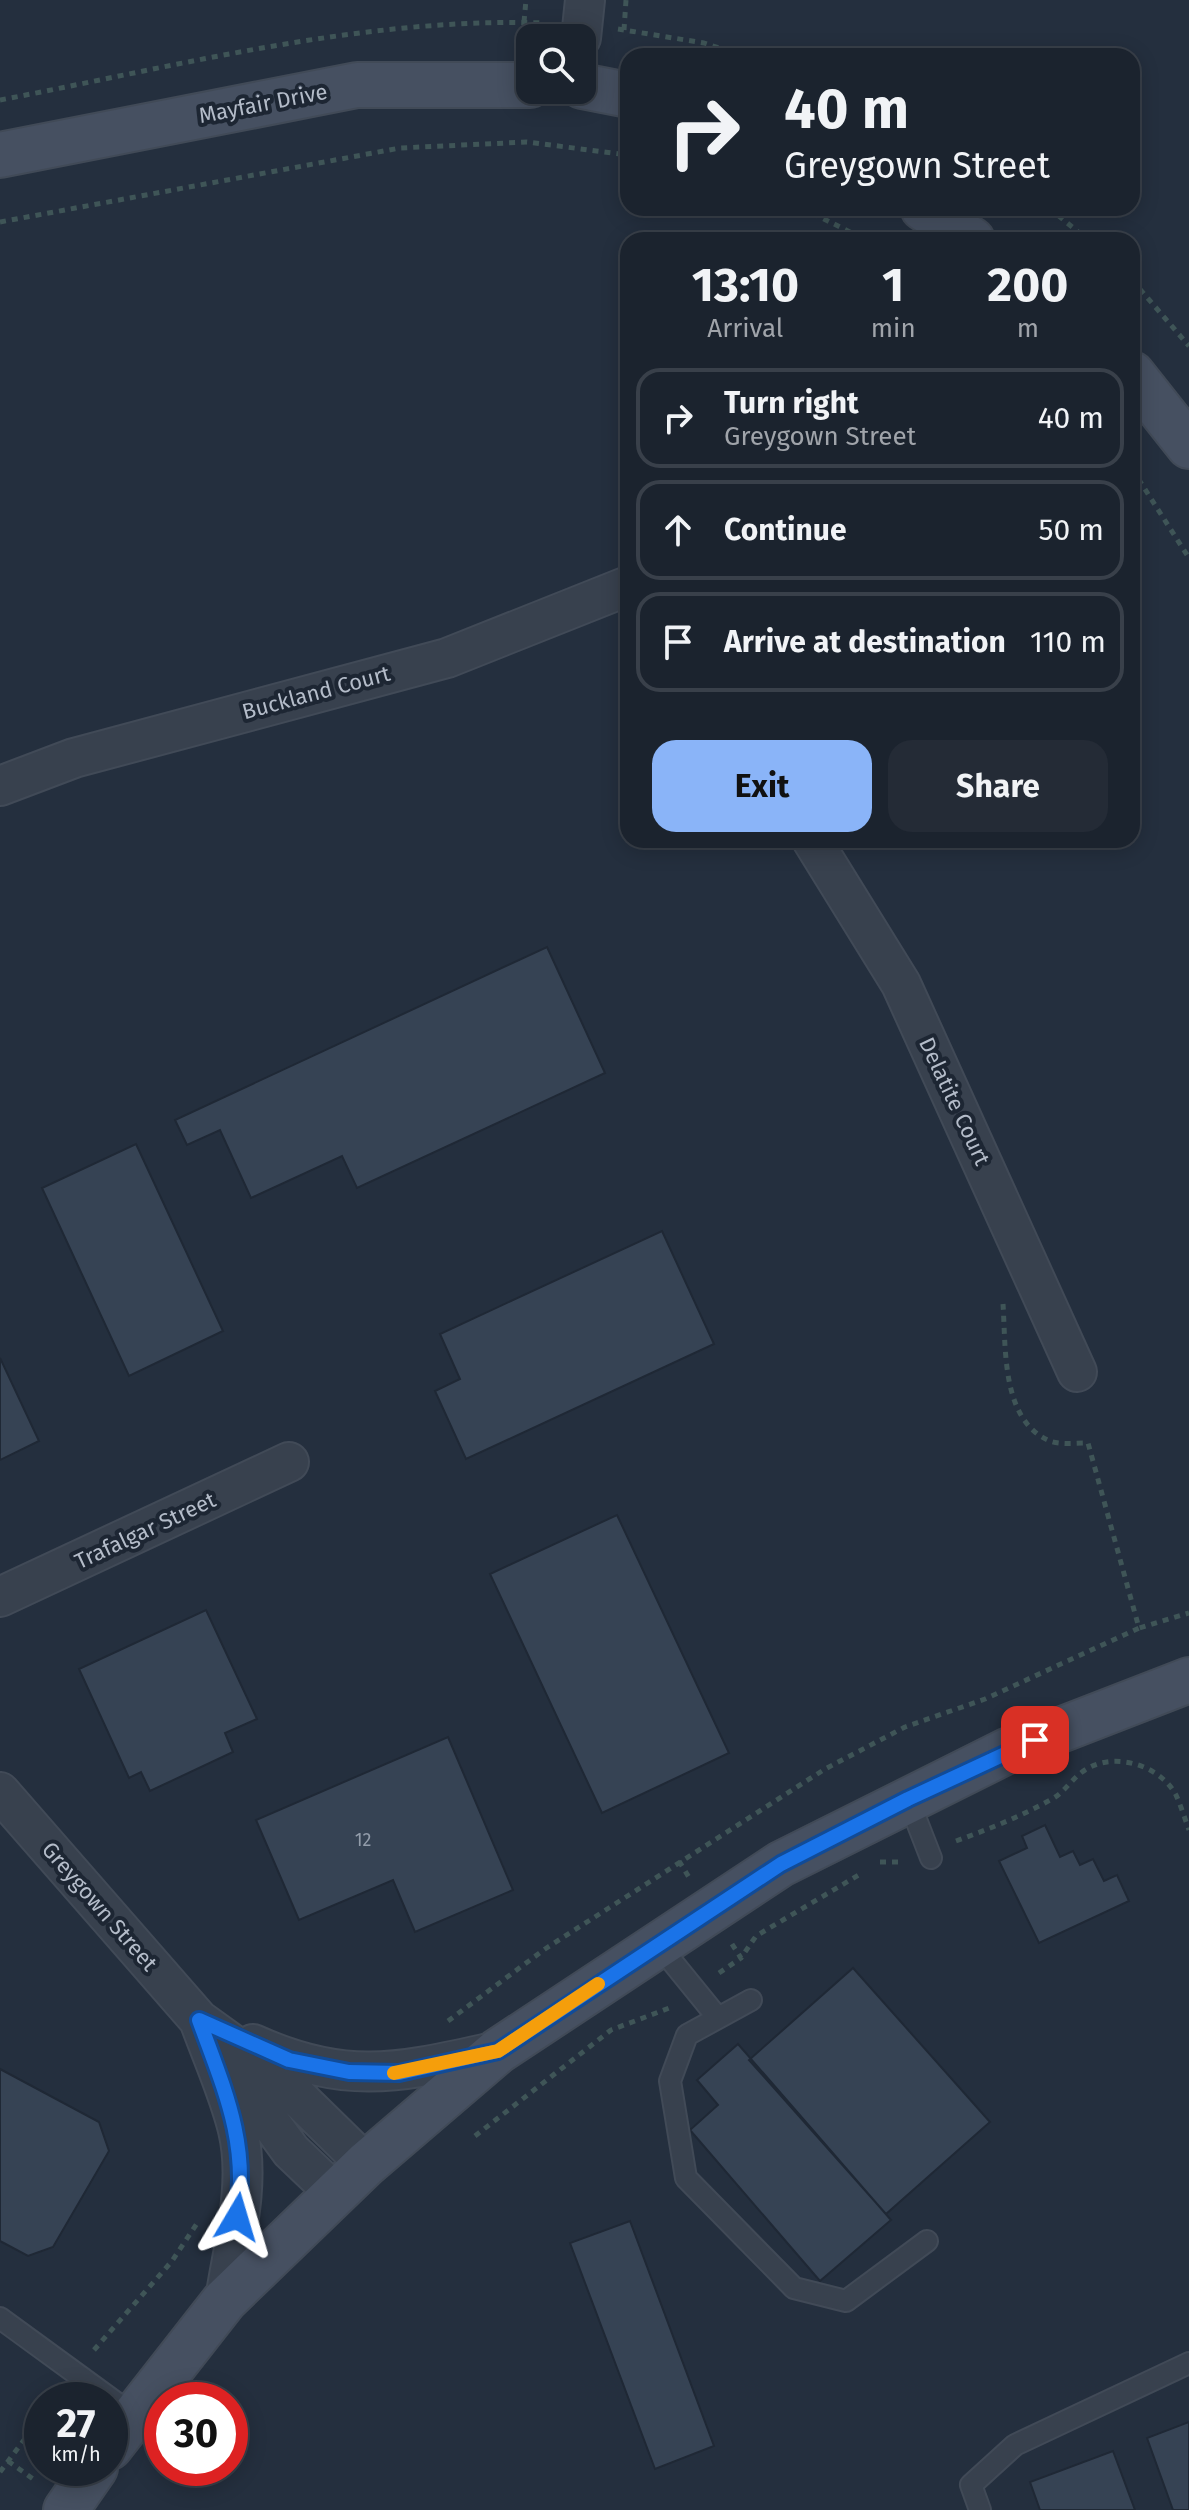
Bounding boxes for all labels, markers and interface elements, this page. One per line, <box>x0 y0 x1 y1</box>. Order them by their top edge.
map controls <box>516 24 596 104</box>
button: search <box>516 24 596 104</box>
text: 40 m <box>784 76 909 143</box>
street label: Mayfair Drive <box>196 78 330 129</box>
icon: right <box>652 80 756 184</box>
text: Greygown Street <box>784 144 1050 188</box>
text: 13:10 <box>692 256 799 314</box>
text: 1 <box>882 256 904 314</box>
text: 200 <box>987 256 1068 314</box>
text: Arrival <box>707 313 783 344</box>
text: min <box>871 313 916 344</box>
text: m <box>1017 313 1039 344</box>
text: Turn right <box>724 385 859 421</box>
icon: right <box>656 396 700 440</box>
text: 40 m <box>1038 400 1104 436</box>
text: Greygown Street <box>724 421 916 452</box>
icon: ahead <box>656 508 700 552</box>
text: Continue <box>724 512 847 548</box>
text: 50 m <box>1039 512 1104 548</box>
icon: arrive <box>656 620 700 664</box>
text: Arrive at destination <box>724 624 1006 660</box>
text: 110 m <box>1030 624 1106 660</box>
street label: Buckland Court <box>239 660 393 725</box>
button: Exit <box>652 740 872 832</box>
button: Share <box>888 740 1108 832</box>
street label: Delatite Court <box>913 1033 996 1170</box>
street label: Trafalgar Street <box>70 1486 220 1575</box>
pin <box>1001 1706 1069 1774</box>
icon: arrive <box>1013 1718 1057 1762</box>
house number: 12 <box>355 1829 371 1851</box>
street label: Greygown Street <box>36 1836 163 1977</box>
position arrow <box>195 2175 279 2259</box>
speed limit sign: 30 <box>144 2382 248 2486</box>
text: 27 <box>57 2400 96 2448</box>
text: km/h <box>51 2442 101 2466</box>

